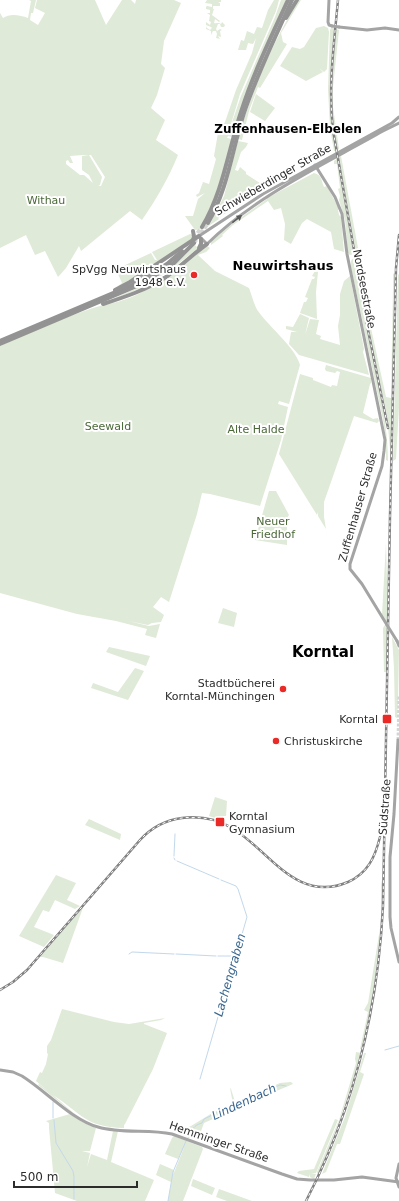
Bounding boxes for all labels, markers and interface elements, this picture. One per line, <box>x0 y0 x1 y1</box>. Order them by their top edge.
district label: Zuffenhausen-Elbelen <box>214 122 362 136</box>
street label: Schwieberdinger Straße <box>213 141 334 219</box>
park label: Withau <box>27 194 65 207</box>
one-way arrow <box>232 214 243 223</box>
street label: Nordseestraße <box>350 248 378 330</box>
district label: Neuwirtshaus <box>233 258 334 273</box>
place label: SpVgg Neuwirtshaus 1948 e.V. <box>72 263 186 289</box>
marker: SpVgg Neuwirtshaus 1948 e.V. <box>189 270 199 280</box>
park label: Seewald <box>85 420 131 433</box>
park label: Alte Halde <box>228 423 285 436</box>
street label: Zuffenhauser Straße <box>336 451 380 563</box>
park label: Neuer Friedhof <box>251 515 296 541</box>
district label: Korntal <box>292 643 354 661</box>
place label: Stadtbücherei Korntal-Münchingen <box>165 677 275 703</box>
marker: Stadtbücherei Korntal-Münchingen <box>278 684 288 694</box>
place label: Korntal <box>339 713 378 726</box>
marker: Korntal <box>381 713 393 725</box>
place label: Christuskirche <box>284 735 363 748</box>
marker: Christuskirche <box>271 736 281 746</box>
street label: Südstraße <box>377 778 393 835</box>
place label: Korntal Gymnasium <box>229 810 295 836</box>
marker: Korntal Gymnasium <box>214 816 226 828</box>
water label: Lachengraben <box>211 932 249 1018</box>
water label: Lindenbach <box>210 1081 278 1123</box>
street label: Hemminger Straße <box>167 1119 271 1165</box>
scale bar <box>14 1163 137 1189</box>
text: 500 m <box>20 1170 58 1184</box>

